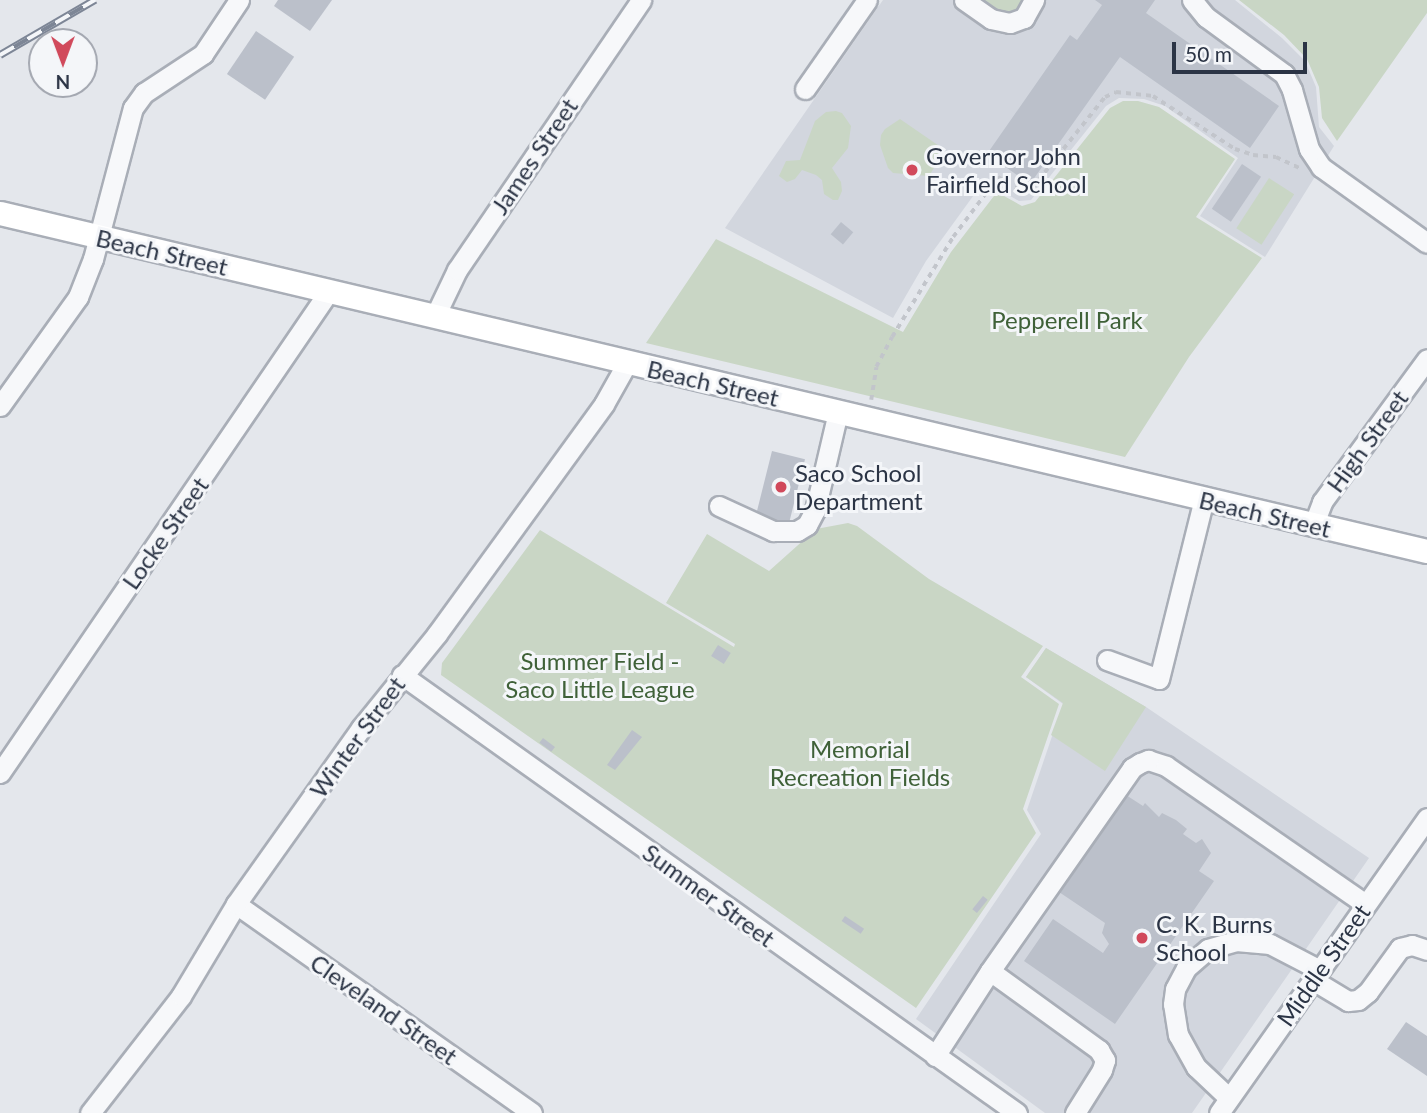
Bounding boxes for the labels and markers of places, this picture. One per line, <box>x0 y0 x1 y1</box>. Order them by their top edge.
place label: Governor John Fairfield School <box>926 142 1087 198</box>
marker: Governor John Fairfield School <box>904 162 920 178</box>
place label: Saco School Department <box>795 459 923 515</box>
marker: Saco School Department <box>773 479 789 495</box>
place label: C. K. Burns School <box>1156 910 1273 966</box>
marker: C. K. Burns School <box>1134 930 1150 946</box>

